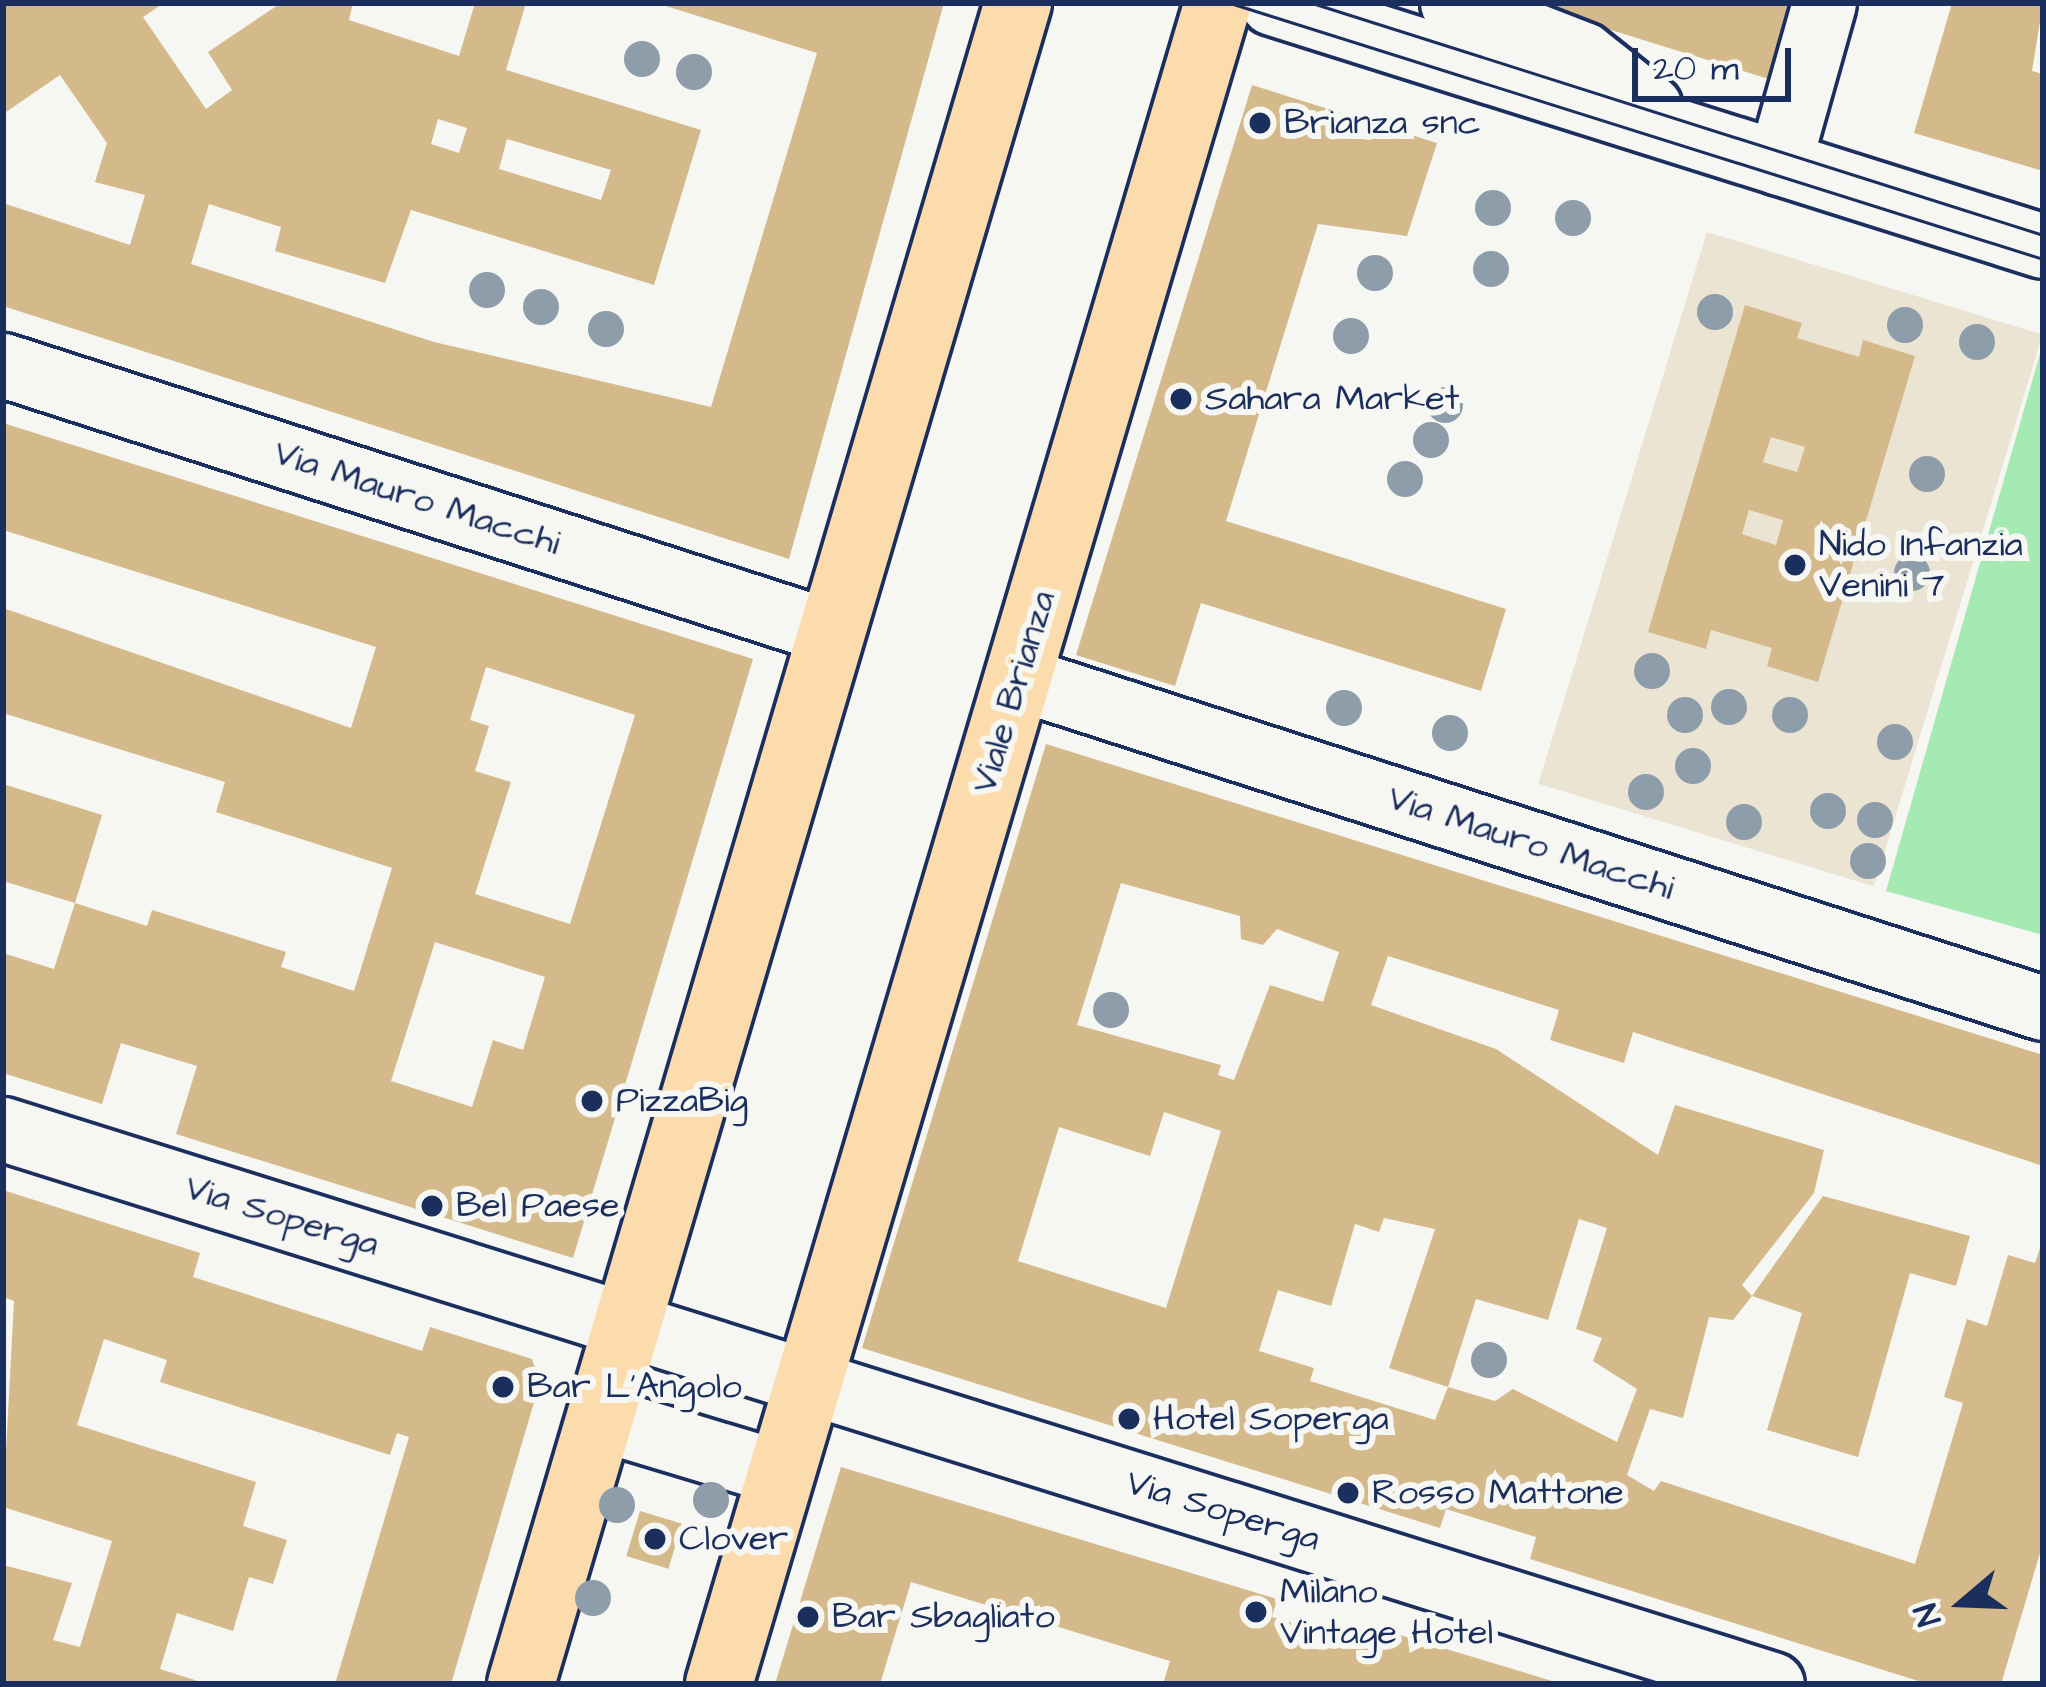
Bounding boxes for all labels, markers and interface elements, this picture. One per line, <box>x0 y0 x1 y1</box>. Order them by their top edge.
scale bar <box>1638 24 1797 98</box>
text: 20 m <box>1653 43 1739 94</box>
place label: Brianza snc <box>1284 101 1481 145</box>
marker: Brianza snc <box>1247 110 1273 136</box>
place label: Sahara Market <box>1205 377 1459 421</box>
marker: Sahara Market <box>1168 386 1194 412</box>
street label: Via Mauro Macchi <box>268 431 566 565</box>
place label: Nido Infanzia Venini 7 <box>1819 522 2023 607</box>
marker: Nido Infanzia Venini 7 <box>1782 552 1808 578</box>
street label: Viale Brianza <box>963 586 1065 798</box>
street label: Via Mauro Macchi <box>1382 776 1680 910</box>
place label: PizzaBig <box>616 1079 748 1123</box>
marker: PizzaBig <box>579 1088 605 1114</box>
street label: Via Soperga <box>180 1166 384 1266</box>
place label: Bel Paese <box>456 1184 619 1228</box>
marker: Bel Paese <box>419 1193 445 1219</box>
place label: Bar L'Angolo <box>527 1365 742 1409</box>
marker: Bar L'Angolo <box>490 1374 516 1400</box>
place label: Hotel Soperga <box>1153 1397 1389 1441</box>
marker: Hotel Soperga <box>1116 1406 1142 1432</box>
street label: Via Soperga <box>1121 1461 1325 1561</box>
place label: Rosso Mattone <box>1372 1471 1624 1515</box>
marker: Rosso Mattone <box>1335 1480 1361 1506</box>
place label: Clover <box>679 1517 788 1561</box>
marker: Clover <box>642 1526 668 1552</box>
north arrow <box>1902 1543 2022 1663</box>
place label: Milano Vintage Hotel <box>1280 1569 1493 1654</box>
place label: Bar Sbagliato <box>832 1595 1055 1639</box>
text: N <box>1903 1597 1953 1632</box>
marker: Milano Vintage Hotel <box>1243 1599 1269 1625</box>
marker: Bar Sbagliato <box>795 1604 821 1630</box>

